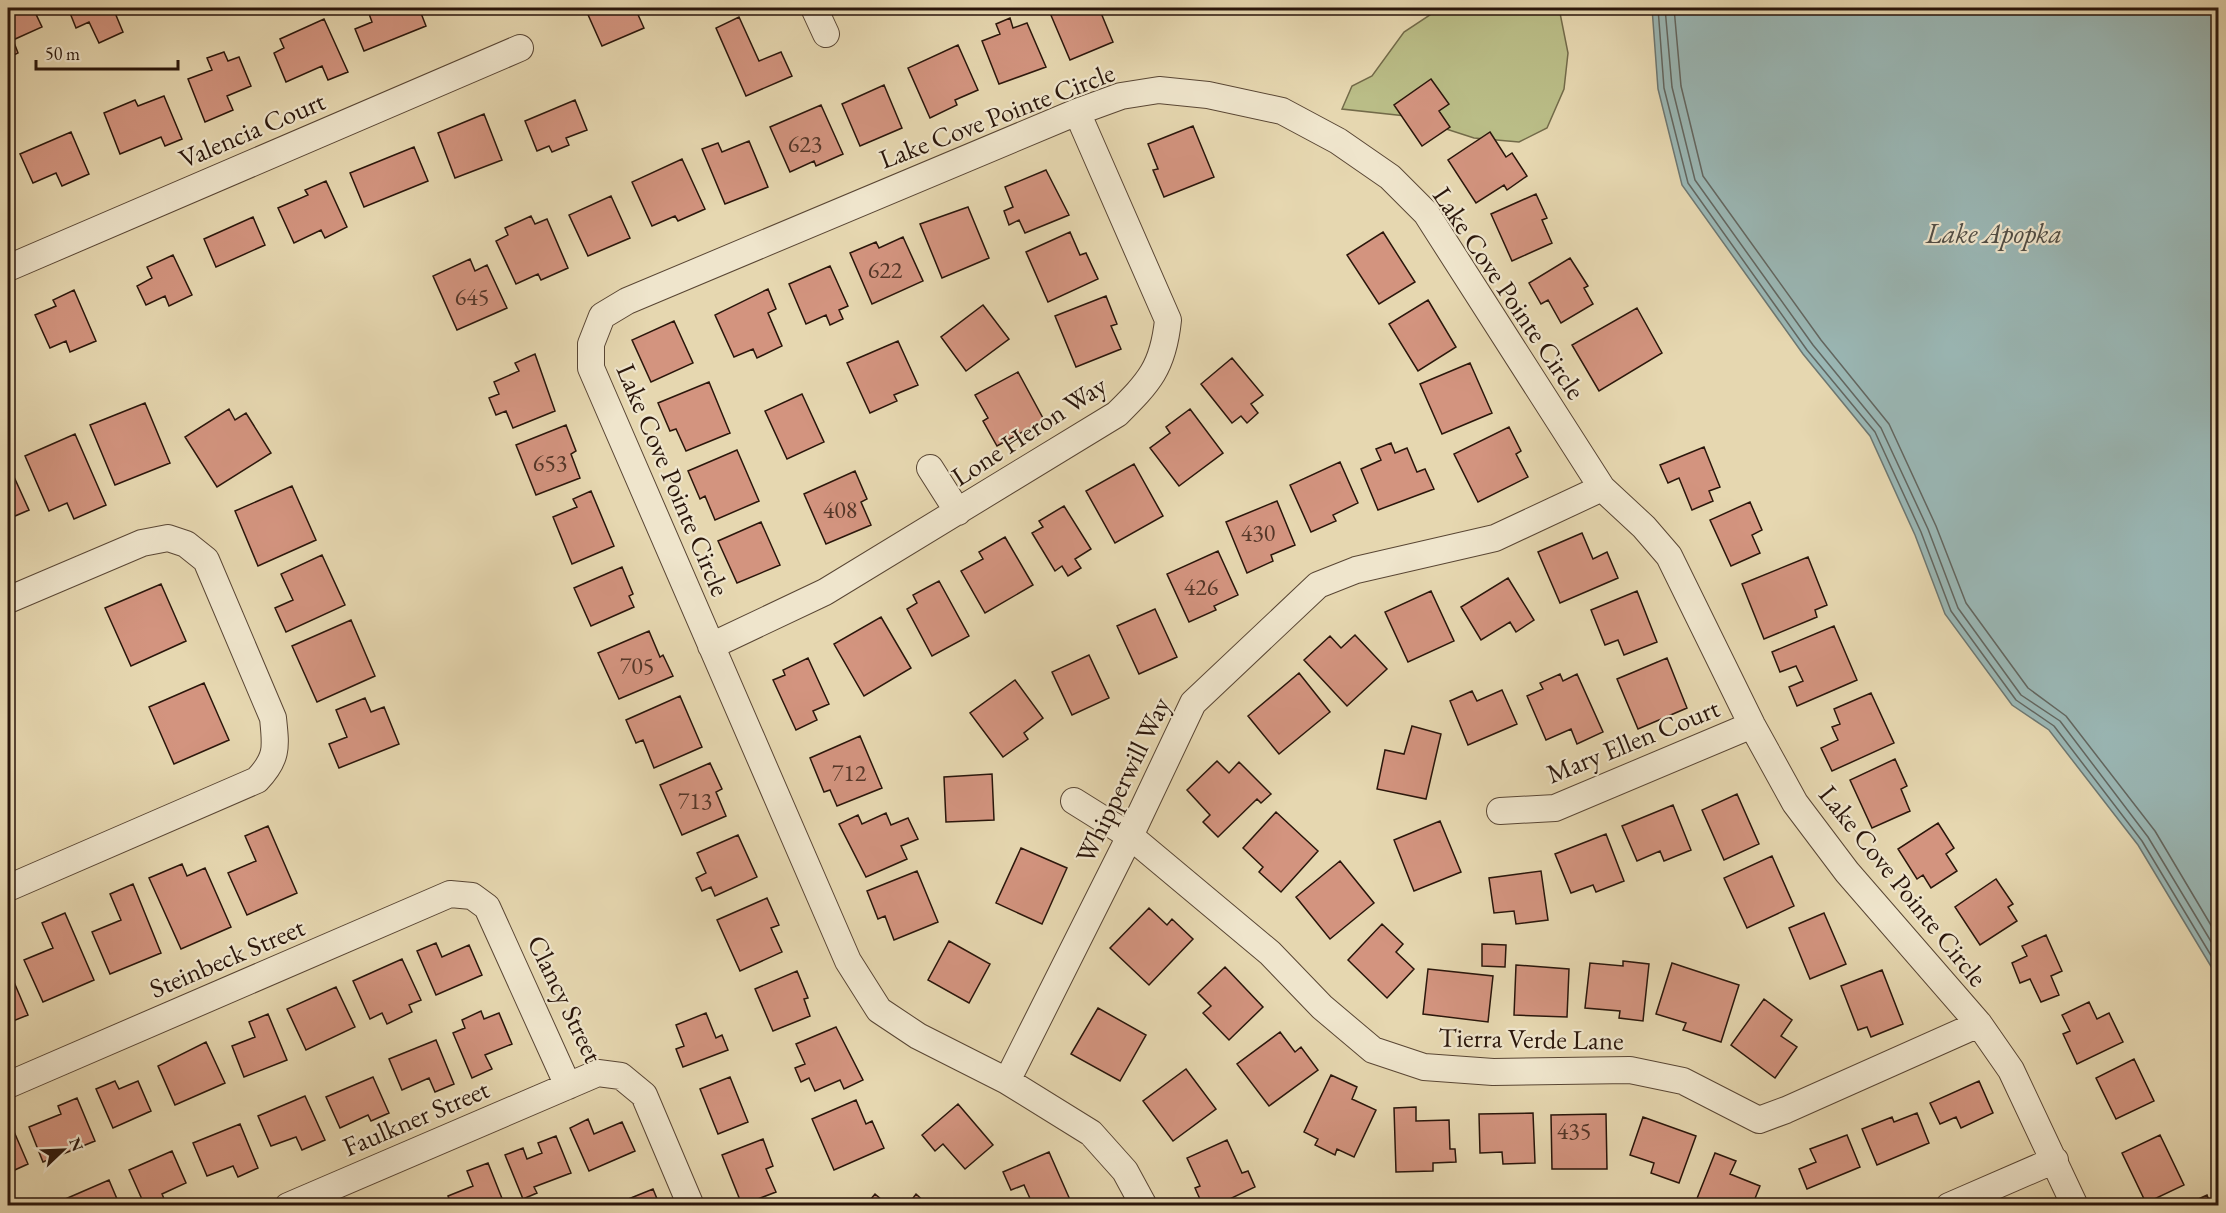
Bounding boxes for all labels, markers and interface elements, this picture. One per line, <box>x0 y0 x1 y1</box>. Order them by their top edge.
scale bar <box>36 33 178 71</box>
text: 50 m <box>45 42 80 65</box>
street label: Lake Cove Pointe Circle <box>874 55 1119 177</box>
street label: Valencia Court <box>173 83 331 176</box>
house number: 623 <box>788 128 822 159</box>
street label: Lake Cove Pointe Circle <box>1425 180 1594 406</box>
water label: Lake Apopka <box>1925 215 2062 251</box>
house number: 622 <box>868 254 903 285</box>
house number: 645 <box>455 281 489 312</box>
street label: Lake Cove Pointe Circle <box>609 358 738 601</box>
street label: Lone Heron Way <box>945 367 1113 494</box>
house number: 653 <box>533 447 567 478</box>
house number: 408 <box>823 494 857 525</box>
house number: 430 <box>1241 517 1275 548</box>
house number: 426 <box>1184 571 1218 602</box>
house number: 705 <box>620 650 654 681</box>
street label: Mary Ellen Court <box>1541 690 1725 791</box>
street label: Whipperwill Way <box>1067 691 1178 869</box>
house number: 712 <box>832 757 867 788</box>
street label: Lake Cove Pointe Circle <box>1811 778 1995 994</box>
house number: 713 <box>678 785 712 816</box>
street label: Steinbeck Street <box>144 909 310 1006</box>
street label: Clancy Street <box>520 929 612 1069</box>
street label: Tierra Verde Lane <box>1438 1019 1624 1058</box>
street label: Faulkner Street <box>337 1071 495 1164</box>
house number: 435 <box>1557 1115 1591 1146</box>
north arrow <box>33 1120 93 1180</box>
text: N <box>64 1134 89 1154</box>

